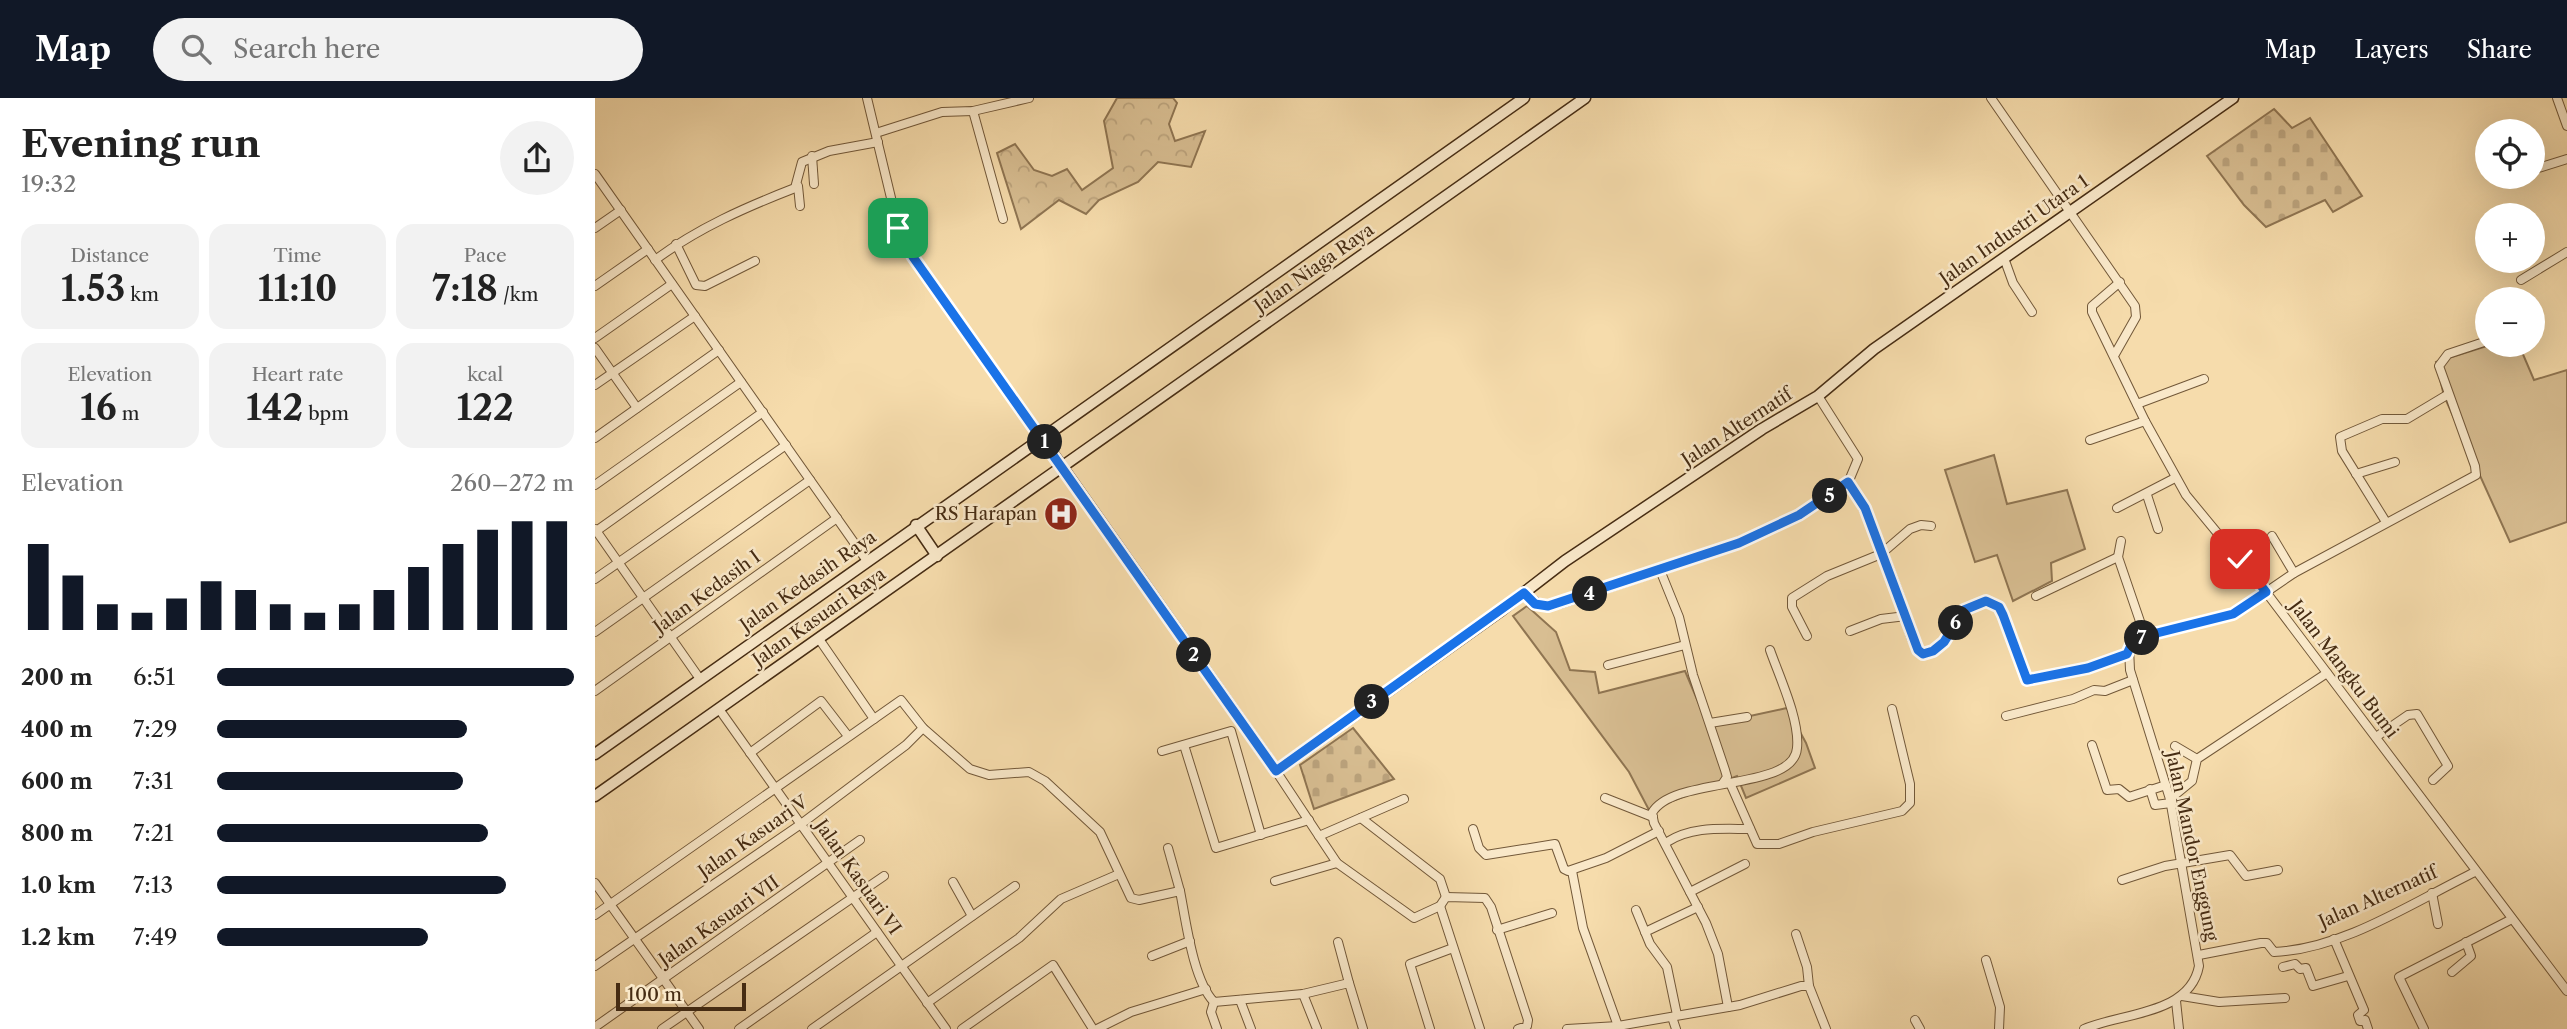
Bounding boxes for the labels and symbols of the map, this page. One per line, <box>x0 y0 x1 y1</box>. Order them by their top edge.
street label: Jalan Industri Utara 1 <box>1933 170 2093 292</box>
pin <box>868 198 928 258</box>
street label: Jalan Niaga Raya <box>1247 218 1378 319</box>
street label: Jalan Alternatif <box>1675 382 1799 473</box>
pin: 1 <box>1028 424 1063 460</box>
pin: 5 <box>1813 478 1847 514</box>
hospital icon: RS Harapan <box>1042 495 1080 533</box>
place label: RS Harapan <box>935 503 1037 525</box>
street label: Jalan Kedasih Raya <box>733 525 881 638</box>
pin <box>2210 529 2270 589</box>
street label: Jalan Kedasih I <box>647 546 765 640</box>
street label: Jalan Kasuari Raya <box>746 563 890 673</box>
pin: 4 <box>1573 576 1607 612</box>
street label: Jalan Mangku Bumi <box>2283 593 2403 743</box>
pin: 6 <box>1939 606 1973 640</box>
pin: 7 <box>2125 620 2159 656</box>
pin: 2 <box>1177 638 1211 672</box>
pin: 3 <box>1355 684 1389 720</box>
street label: Jalan Mandor Enggung <box>2160 746 2223 944</box>
street label: Jalan Kasuari V <box>692 791 813 885</box>
street label: Jalan Kasuari VI <box>808 813 906 939</box>
street label: Jalan Alternatif <box>2313 860 2443 934</box>
street label: Jalan Kasuari VII <box>652 871 784 973</box>
scale bar <box>616 980 745 1012</box>

